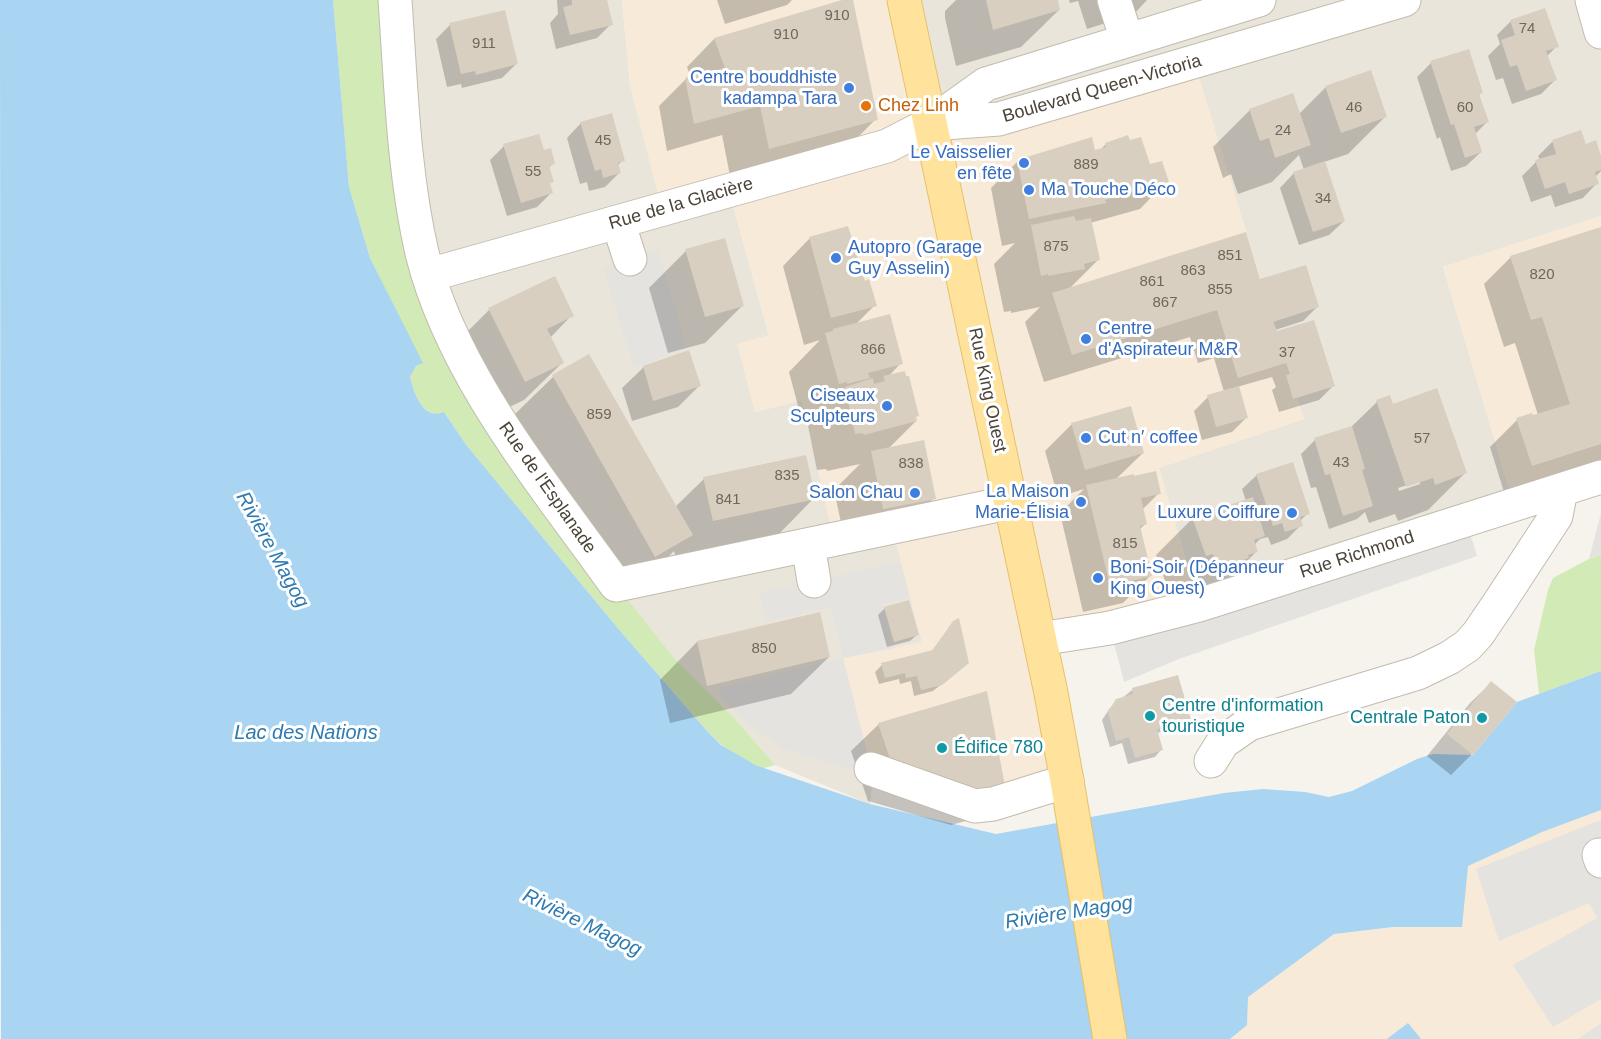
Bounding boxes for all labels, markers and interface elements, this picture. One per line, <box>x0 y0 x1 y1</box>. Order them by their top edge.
house number: 910 <box>824 7 850 25</box>
house number: 74 <box>1519 20 1535 38</box>
house number: 910 <box>773 26 799 44</box>
house number: 911 <box>472 35 496 53</box>
street label: Boulevard Queen-Victoria <box>1000 50 1204 128</box>
place label: Centre bouddhiste kadampa Tara <box>690 67 837 110</box>
marker: Centre bouddhiste kadampa Tara <box>842 81 856 95</box>
place label: Chez Linh <box>878 95 959 117</box>
marker: Chez Linh <box>859 99 873 113</box>
house number: 46 <box>1346 99 1362 117</box>
house number: 60 <box>1457 99 1473 117</box>
house number: 24 <box>1275 122 1291 140</box>
house number: 45 <box>595 132 611 150</box>
place label: Le Vaisselier en fête <box>910 142 1012 184</box>
marker: Le Vaisselier en fête <box>1017 156 1031 170</box>
house number: 889 <box>1073 156 1099 174</box>
house number: 55 <box>525 163 541 181</box>
street label: Rue de la Glacière <box>606 173 756 235</box>
place label: Ma Touche Déco <box>1041 179 1176 201</box>
marker: Ma Touche Déco <box>1022 183 1036 197</box>
house number: 34 <box>1315 190 1331 208</box>
place label: Autopro (Garage Guy Asselin) <box>848 237 982 280</box>
house number: 875 <box>1043 238 1069 256</box>
house number: 851 <box>1217 247 1243 265</box>
marker: Autopro (Garage Guy Asselin) <box>829 251 843 265</box>
house number: 863 <box>1180 262 1206 280</box>
house number: 820 <box>1529 266 1555 284</box>
house number: 861 <box>1139 273 1165 291</box>
house number: 855 <box>1207 281 1233 299</box>
house number: 867 <box>1152 294 1178 312</box>
place label: Centre d'Aspirateur M&R <box>1098 318 1238 360</box>
street label: Rue King Ouest <box>963 326 1011 454</box>
marker: Centre d'Aspirateur M&R <box>1079 332 1093 346</box>
house number: 866 <box>860 341 886 359</box>
house number: 37 <box>1279 344 1295 362</box>
place label: Ciseaux Sculpteurs <box>790 385 875 428</box>
marker: Ciseaux Sculpteurs <box>880 399 894 413</box>
house number: 859 <box>586 406 612 424</box>
street label: Rue de l'Esplanade <box>494 418 600 558</box>
place label: Cut n′ coffee <box>1098 427 1198 449</box>
house number: 57 <box>1414 430 1430 448</box>
marker: Cut n′ coffee <box>1079 431 1093 445</box>
house number: 43 <box>1333 454 1349 472</box>
house number: 838 <box>898 455 924 473</box>
house number: 835 <box>774 467 800 485</box>
place label: La Maison Marie-Élisia <box>975 481 1069 524</box>
place label: Salon Chau <box>809 482 903 504</box>
marker: Salon Chau <box>908 486 922 500</box>
water label: Rivière Magog <box>230 488 314 612</box>
house number: 841 <box>715 491 741 509</box>
marker: La Maison Marie-Élisia <box>1074 495 1088 509</box>
place label: Luxure Coiffure <box>1157 502 1280 524</box>
marker: Luxure Coiffure <box>1285 506 1299 520</box>
street label: Rue Richmond <box>1297 526 1417 584</box>
house number: 815 <box>1112 535 1138 553</box>
place label: Boni-Soir (Dépanneur King Ouest) <box>1110 557 1284 600</box>
marker: Boni-Soir (Dépanneur King Ouest) <box>1091 571 1105 585</box>
house number: 850 <box>751 640 777 658</box>
place label: Centre d'information touristique <box>1162 695 1324 738</box>
place label: Centrale Paton <box>1350 707 1470 729</box>
marker: Centre d'information touristique <box>1143 709 1157 723</box>
marker: Centrale Paton <box>1475 711 1489 725</box>
water label: Lac des Nations <box>234 721 378 745</box>
place label: Édifice 780 <box>954 737 1043 759</box>
marker: Édifice 780 <box>935 741 949 755</box>
water label: Rivière Magog <box>519 884 645 962</box>
water label: Rivière Magog <box>1003 891 1135 935</box>

